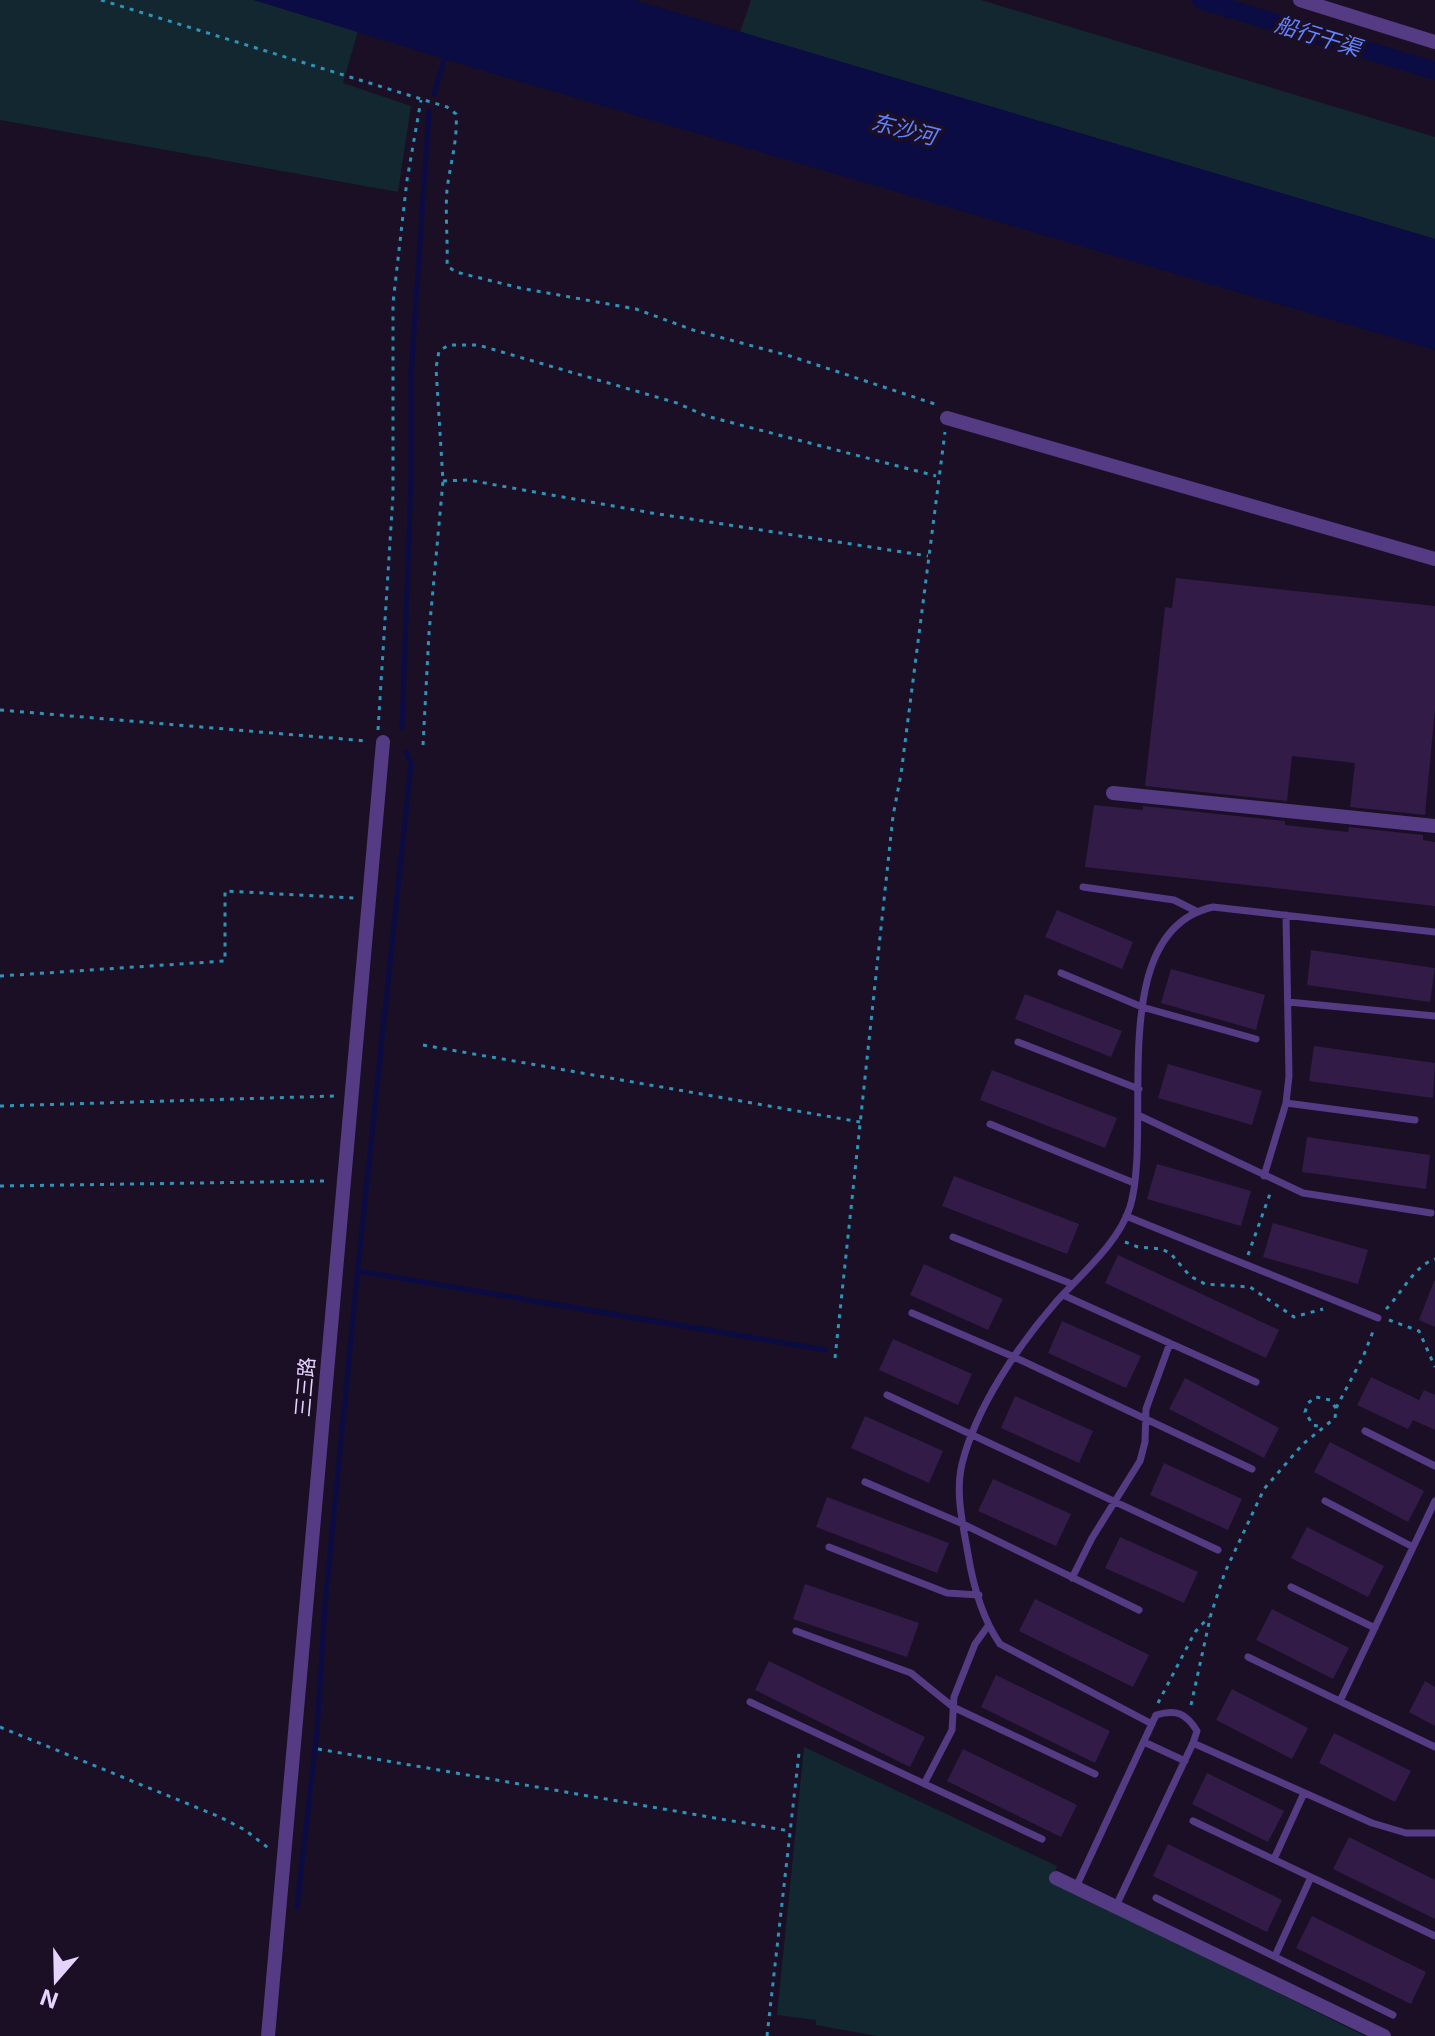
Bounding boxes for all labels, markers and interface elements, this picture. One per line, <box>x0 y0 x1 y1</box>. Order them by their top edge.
water label: 船行干渠 <box>1272 11 1367 62</box>
water label: 东沙河 <box>869 108 943 151</box>
street label: 三三路 <box>290 1356 320 1418</box>
north arrow <box>16 1940 96 2020</box>
text: N <box>37 1984 61 2014</box>

